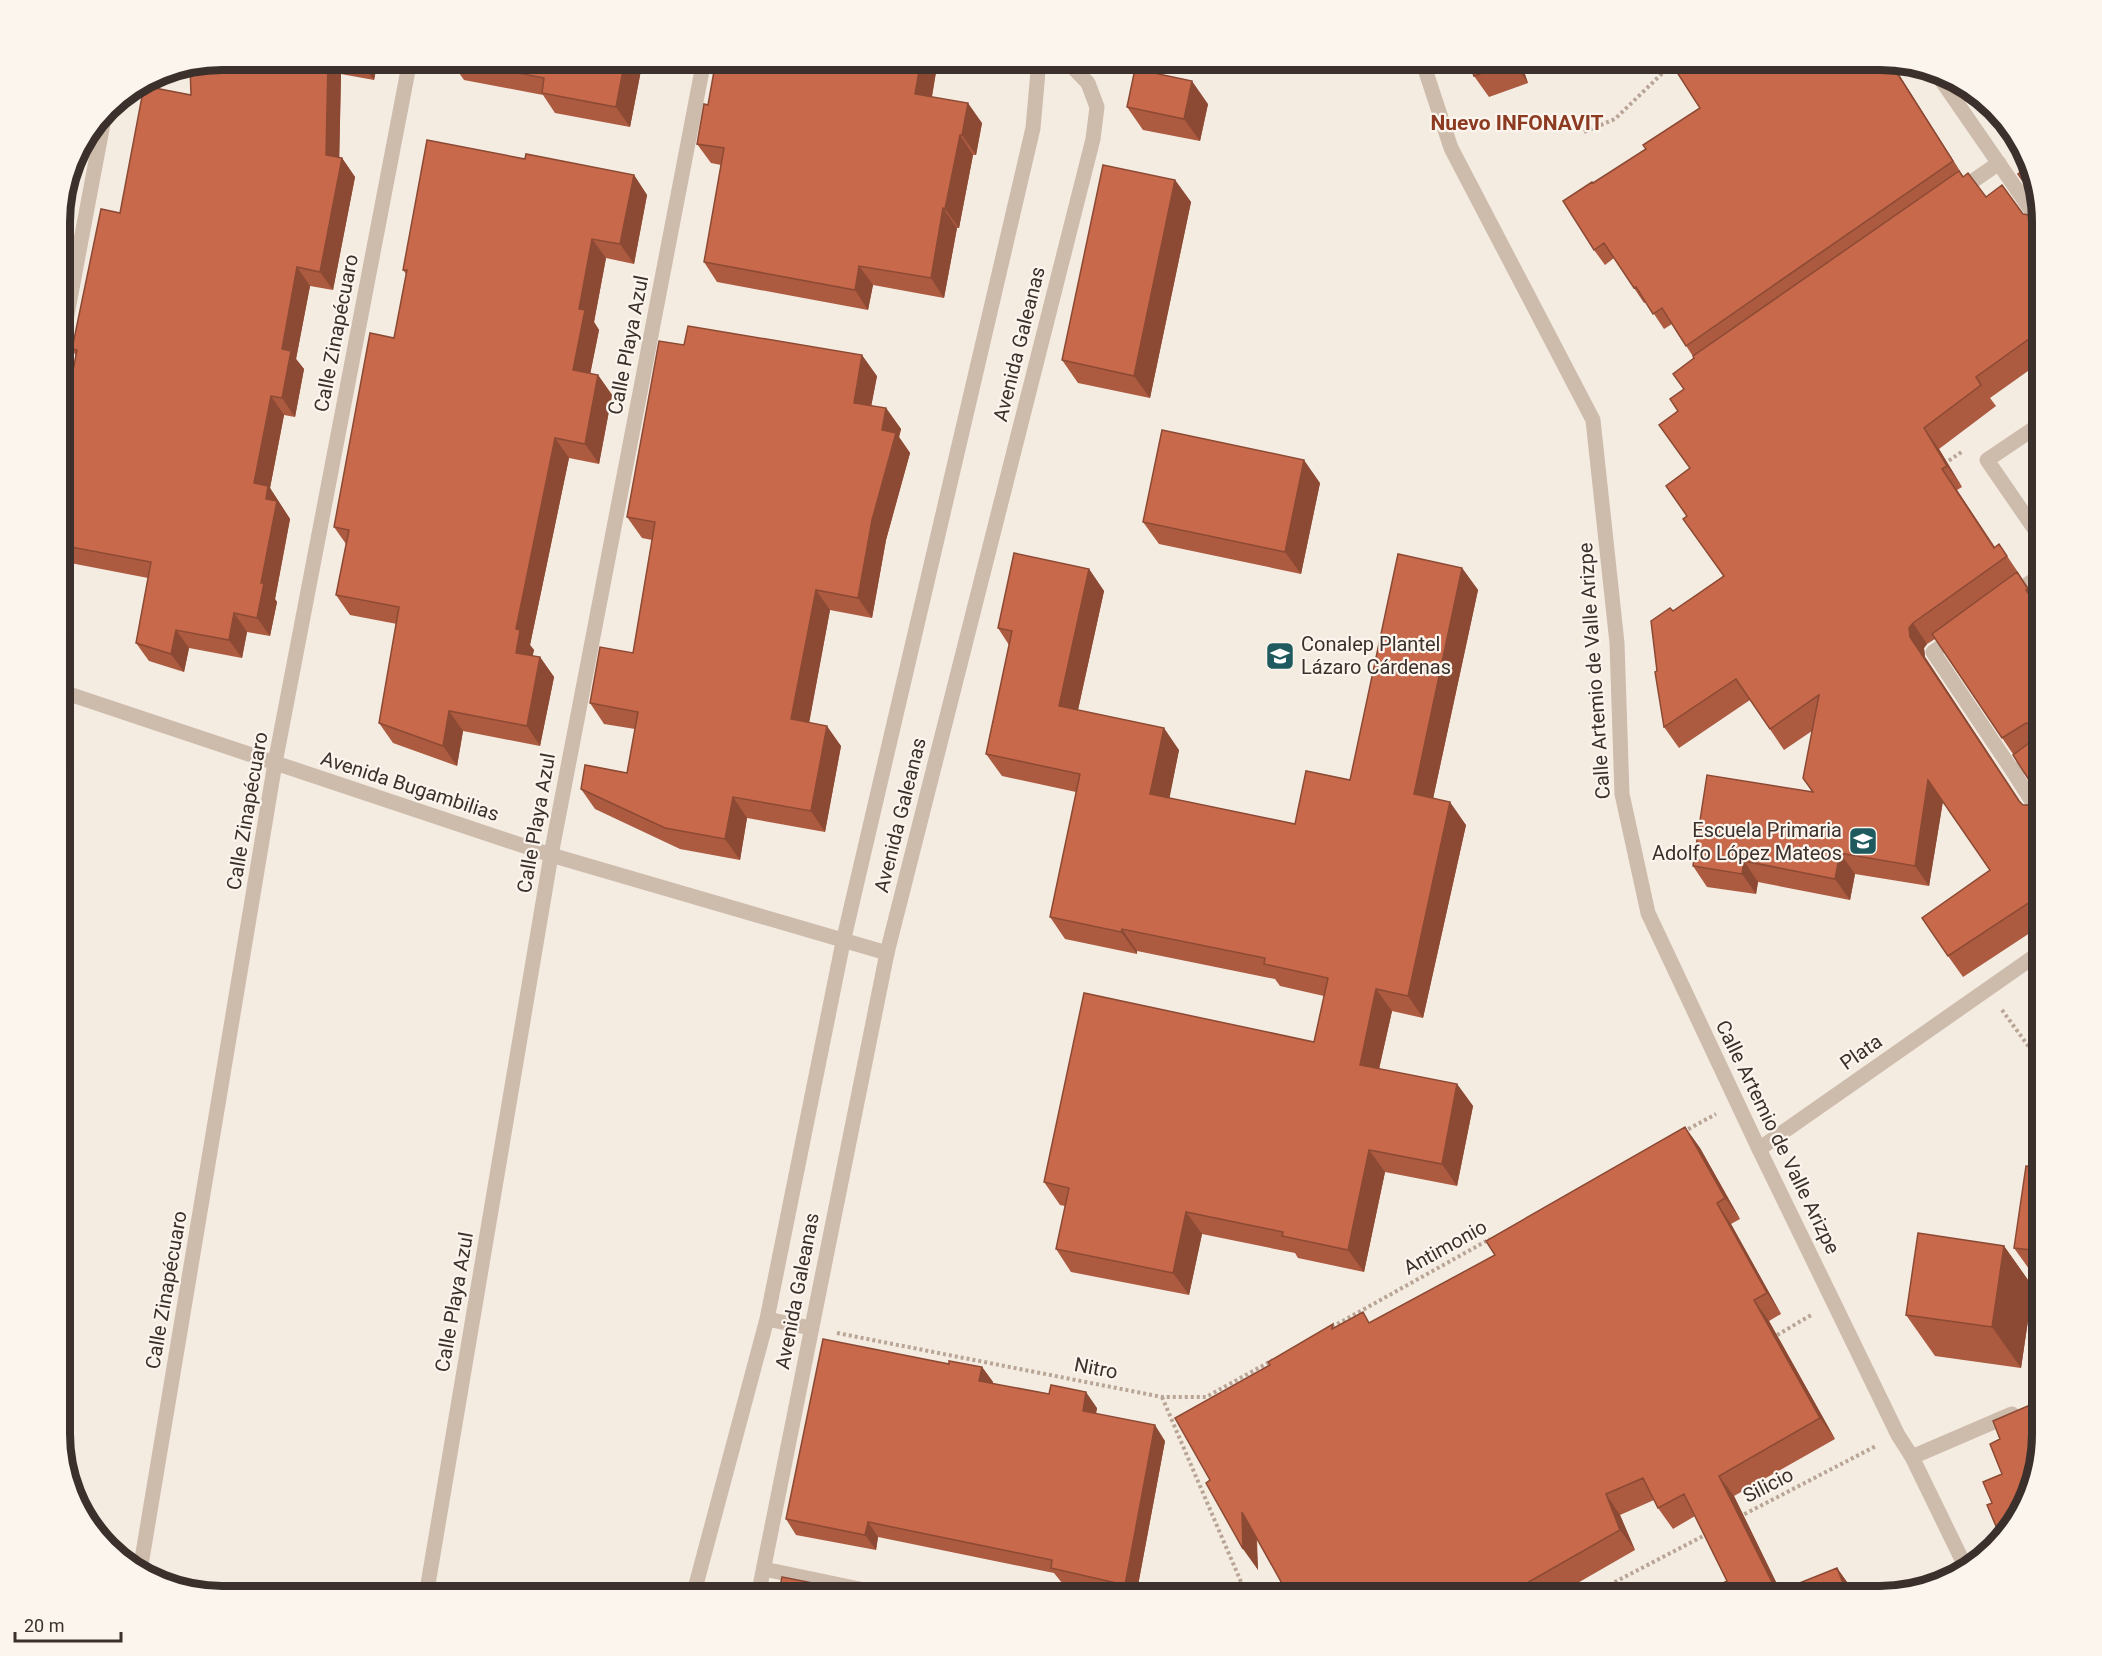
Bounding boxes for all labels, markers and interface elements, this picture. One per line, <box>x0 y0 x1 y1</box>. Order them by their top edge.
district label: Nuevo INFONAVIT <box>1430 111 1604 135</box>
street label: Calle Zinapécuaro <box>309 252 363 414</box>
street label: Avenida Galeanas <box>988 264 1050 424</box>
street label: Calle Playa Azul <box>603 273 653 417</box>
street label: Calle Artemio de Valle Arizpe <box>1573 542 1615 800</box>
place label: Conalep Plantel Lázaro Cárdenas <box>1301 632 1451 679</box>
school or university icon: Conalep Plantel Lázaro Cárdenas <box>1264 640 1296 672</box>
street label: Calle Zinapécuaro <box>221 730 273 892</box>
street label: Avenida Galeanas <box>869 735 931 895</box>
street label: Avenida Bugambilias <box>318 746 502 826</box>
street label: Calle Playa Azul <box>512 751 560 895</box>
place label: Escuela Primaria Adolfo López Mateos <box>1652 818 1842 865</box>
school or university icon: Escuela Primaria Adolfo López Mateos <box>1847 825 1879 857</box>
street label: Calle Artemio de Valle Arizpe <box>1711 1016 1845 1258</box>
street label: Plata <box>1835 1029 1887 1075</box>
street label: Calle Zinapécuaro <box>140 1209 192 1371</box>
street label: Avenida Galeanas <box>770 1211 824 1371</box>
street label: Antimonio <box>1399 1214 1491 1280</box>
street label: Calle Playa Azul <box>430 1230 478 1374</box>
street label: Nitro <box>1072 1352 1120 1384</box>
street label: Silicio <box>1739 1462 1797 1508</box>
scale bar <box>15 1605 122 1643</box>
text: 20 m <box>24 1615 64 1636</box>

